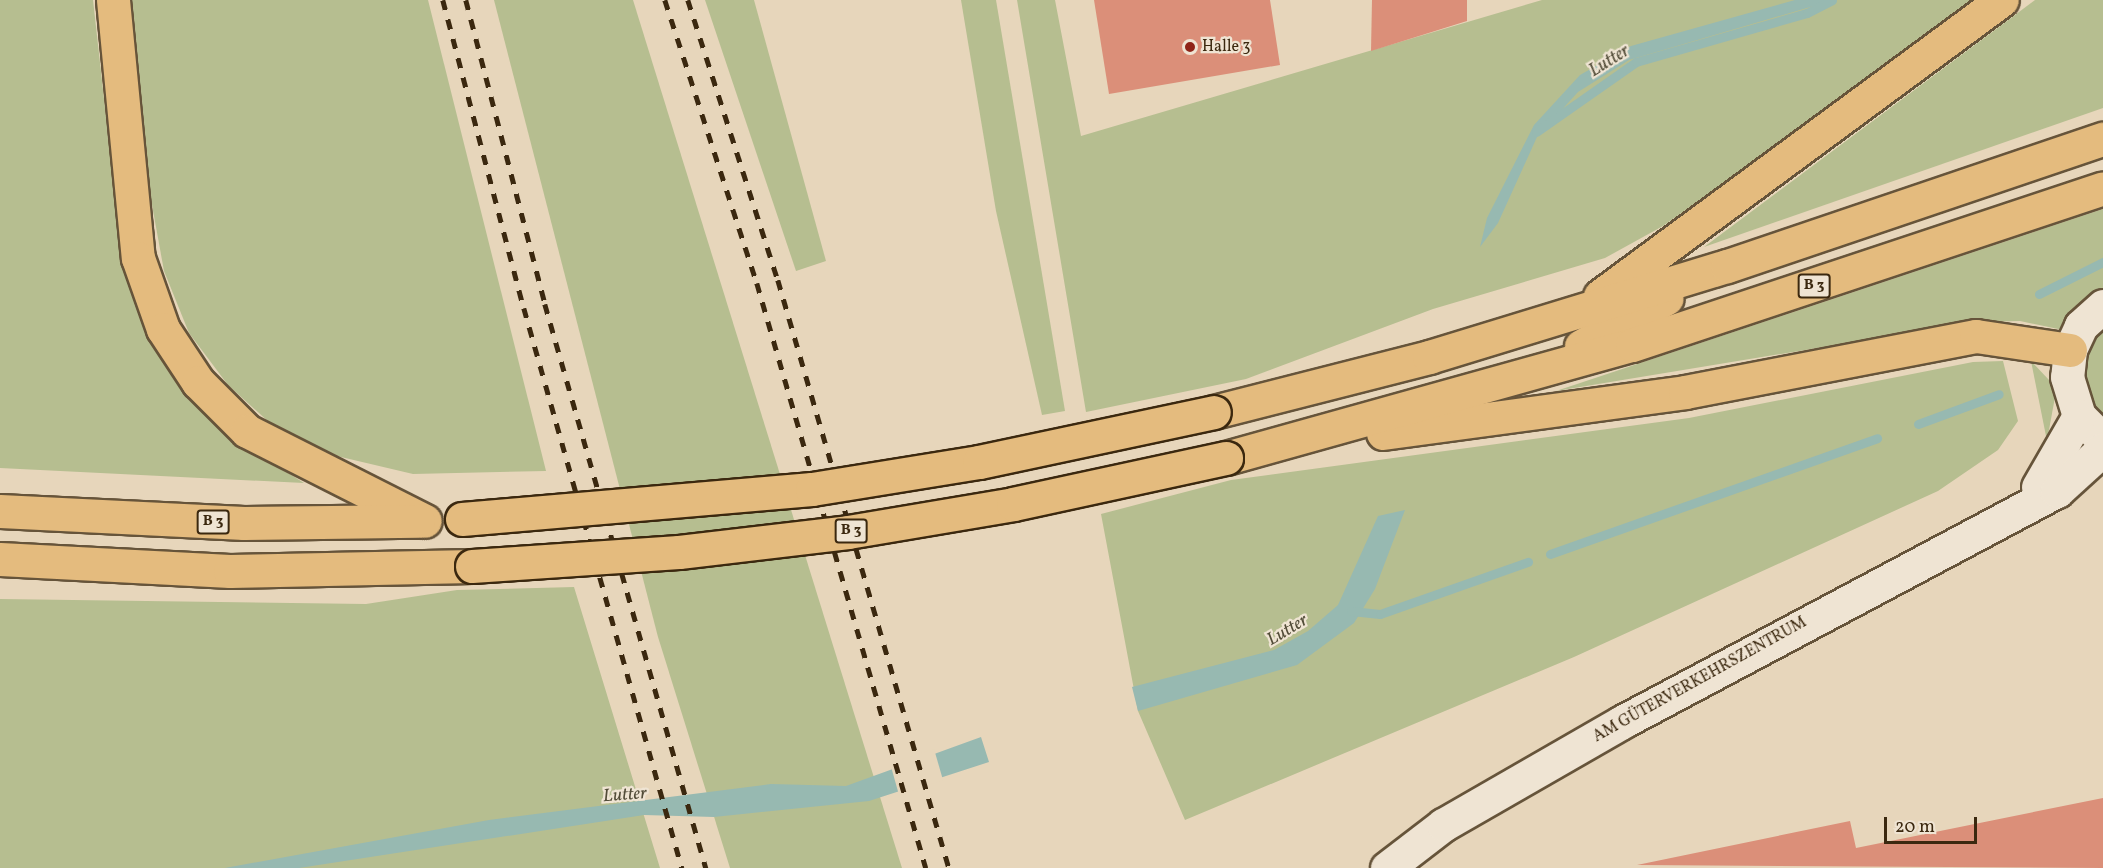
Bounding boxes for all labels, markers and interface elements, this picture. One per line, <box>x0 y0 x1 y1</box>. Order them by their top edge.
place label: Halle 3 <box>1202 37 1251 57</box>
marker: Halle 3 <box>1183 40 1197 54</box>
water label: Lutter <box>1586 41 1634 83</box>
road number: B 3 <box>1798 274 1830 298</box>
road number: B 3 <box>196 510 230 534</box>
road number: B 3 <box>834 519 868 543</box>
water label: Lutter <box>1264 610 1312 652</box>
street label: AM GÜTERVERKEHRSZENTRUM <box>1590 613 1810 747</box>
water label: Lutter <box>602 784 648 808</box>
scale bar <box>1887 805 1980 843</box>
text: 20 m <box>1895 815 1935 840</box>

